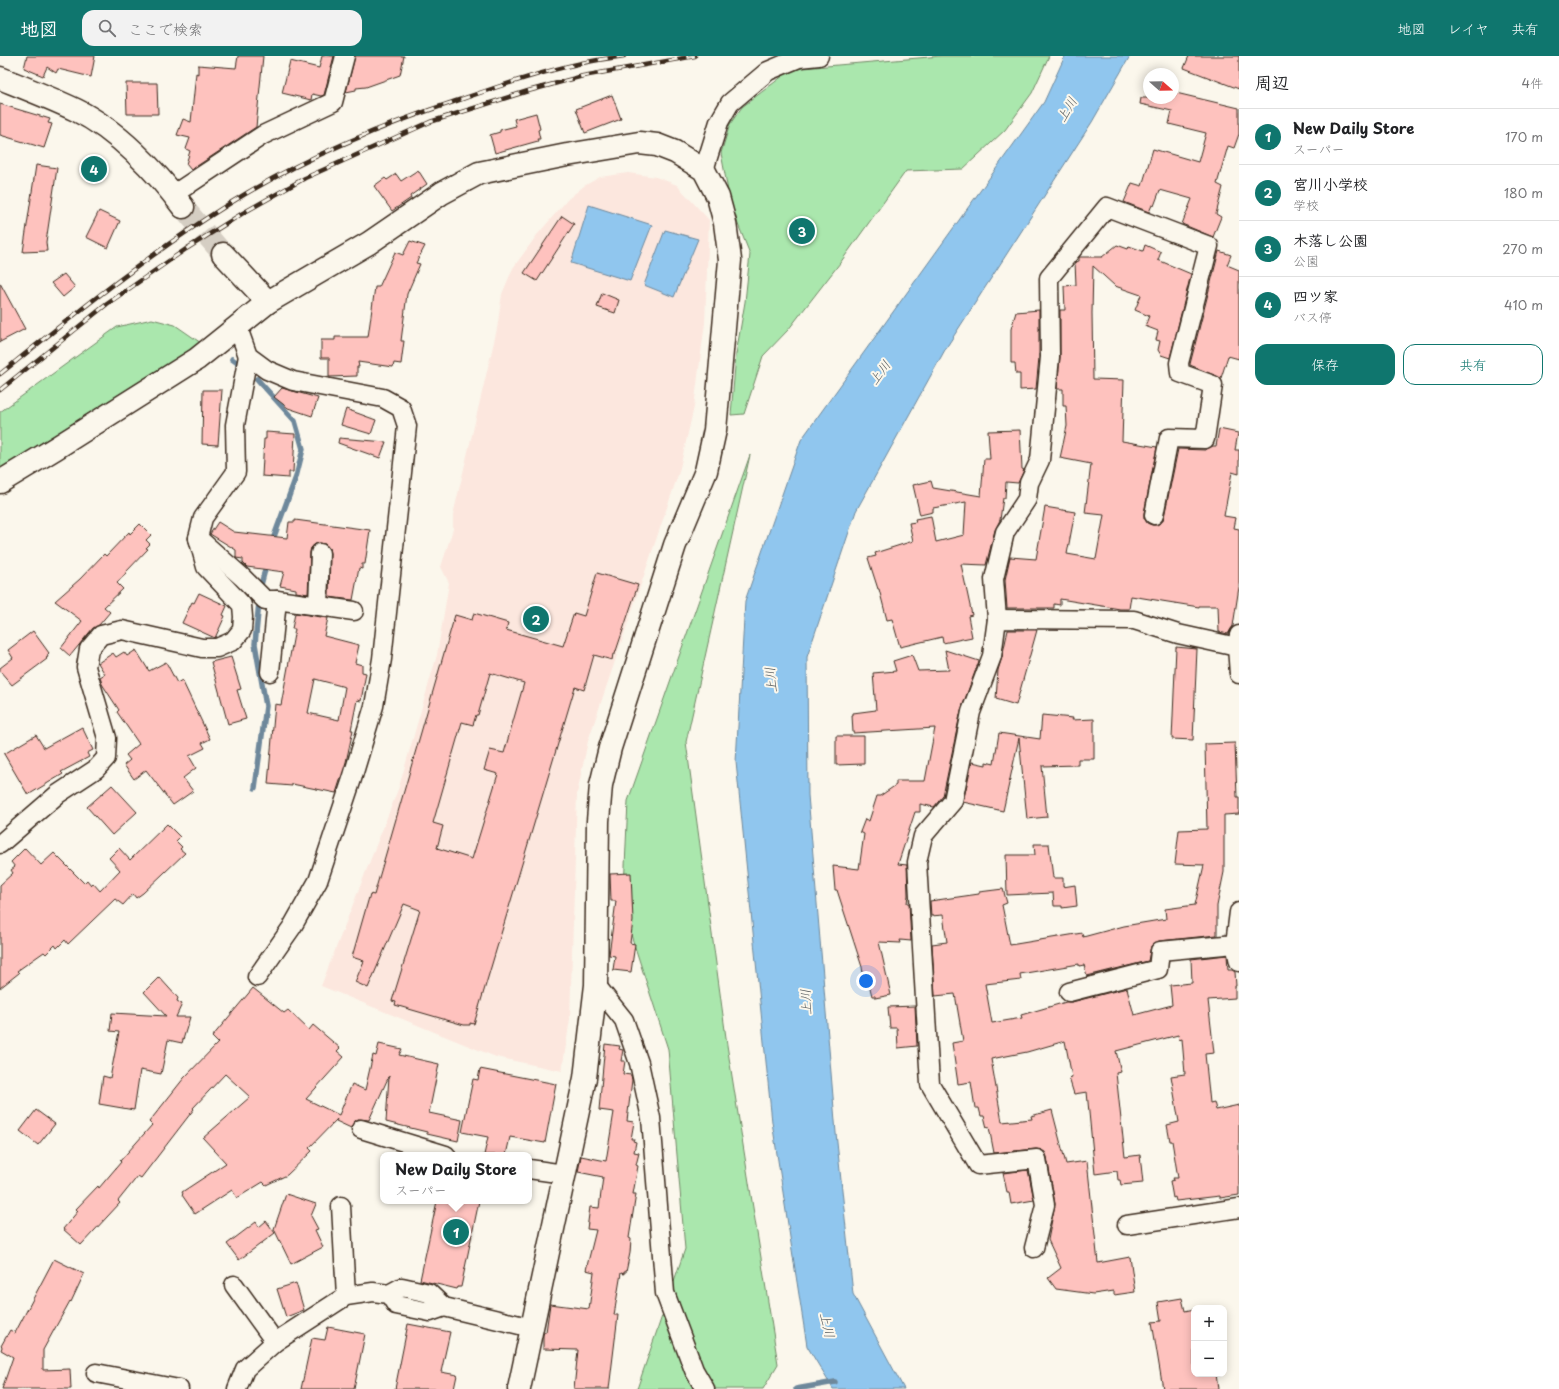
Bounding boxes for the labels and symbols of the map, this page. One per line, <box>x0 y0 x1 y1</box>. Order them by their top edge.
north arrow <box>1143 68 1179 104</box>
water label: 上川 <box>1051 93 1081 125</box>
pin: 4 <box>81 154 107 184</box>
pin: 3 <box>789 216 815 246</box>
water label: 上川 <box>864 356 894 388</box>
pin: 2 <box>523 604 549 634</box>
water label: 上川 <box>759 666 781 694</box>
your location <box>856 971 876 991</box>
water label: 上川 <box>795 989 815 1015</box>
pin: 1 <box>443 1217 469 1247</box>
water label: 上川 <box>816 1310 840 1340</box>

